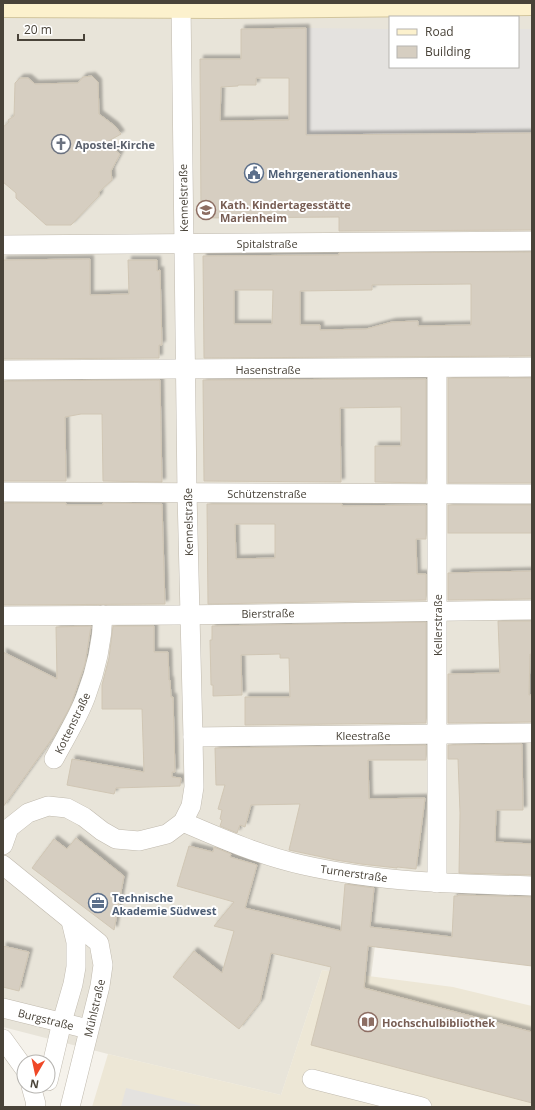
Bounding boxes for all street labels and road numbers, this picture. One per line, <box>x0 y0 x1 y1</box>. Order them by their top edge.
street label: Kennelstraße <box>175 164 191 232</box>
street label: Spitalstraße <box>236 236 298 251</box>
street label: Hasenstraße <box>235 362 301 377</box>
street label: Schützenstraße <box>227 486 307 501</box>
street label: Kennelstraße <box>180 488 196 556</box>
street label: Kellerstraße <box>430 594 445 656</box>
street label: Bierstraße <box>241 605 295 621</box>
street label: Kottenstraße <box>51 690 93 756</box>
street label: Kleestraße <box>336 728 390 743</box>
street label: Turnerstraße <box>320 861 388 885</box>
street label: Mühlstraße <box>80 978 108 1038</box>
street label: Burgstraße <box>16 1005 76 1033</box>

